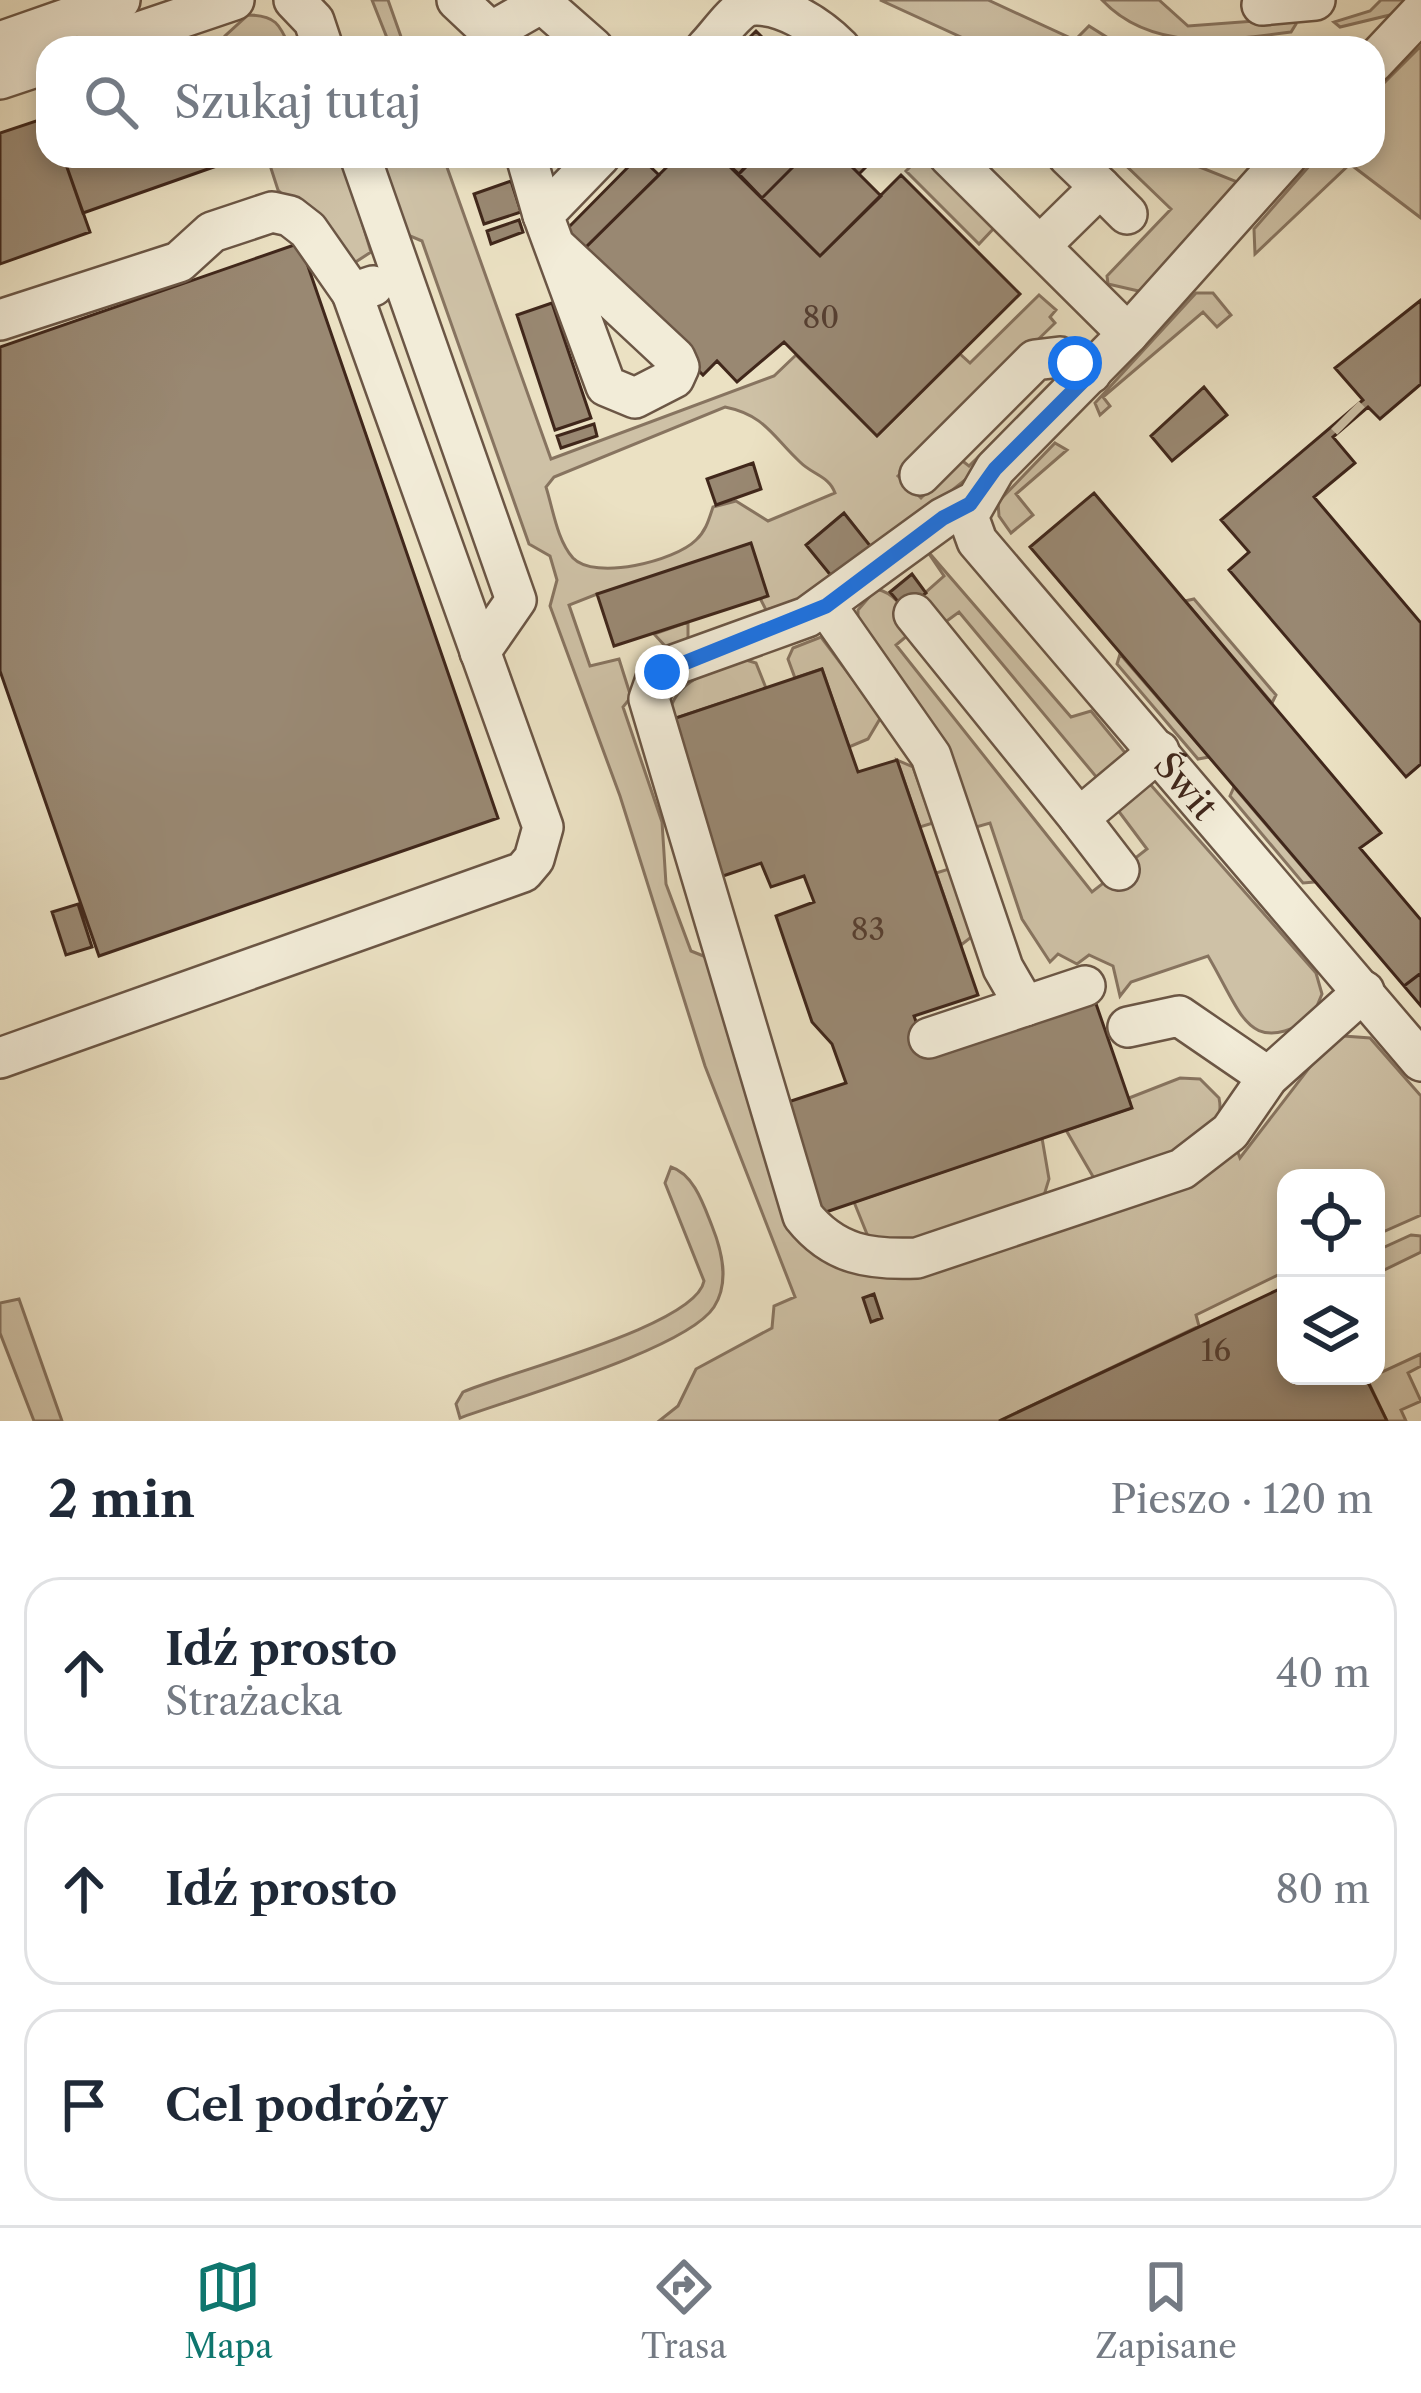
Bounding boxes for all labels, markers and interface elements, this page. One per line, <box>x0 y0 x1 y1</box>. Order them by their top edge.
search box <box>36 36 1385 168</box>
icon: search <box>78 69 144 135</box>
text: Szukaj tutaj <box>174 74 421 130</box>
house number: 80 <box>803 299 839 336</box>
route start <box>1048 336 1102 390</box>
route end <box>635 645 689 699</box>
street label: Świt <box>1145 743 1227 829</box>
house number: 83 <box>851 911 885 948</box>
map controls <box>1277 1169 1385 1385</box>
button: locate <box>1277 1169 1385 1277</box>
button: layers <box>1277 1277 1385 1385</box>
house number: 16 <box>1201 1332 1231 1369</box>
text: 2 min <box>48 1468 195 1530</box>
text: Pieszo · 120 m <box>1111 1475 1373 1523</box>
text: Idź prosto <box>165 1621 397 1677</box>
icon: ahead <box>51 1640 117 1706</box>
text: 40 m <box>1276 1649 1370 1697</box>
text: Strażacka <box>165 1677 342 1725</box>
icon: ahead <box>51 1856 117 1922</box>
text: Idź prosto <box>165 1861 397 1917</box>
text: 80 m <box>1275 1865 1370 1913</box>
icon: arrive <box>51 2072 117 2138</box>
text: Cel podróży <box>165 2077 447 2133</box>
tab: Mapa <box>184 2254 273 2367</box>
tab: Trasa <box>641 2254 727 2367</box>
tab: Zapisane <box>1096 2254 1237 2367</box>

